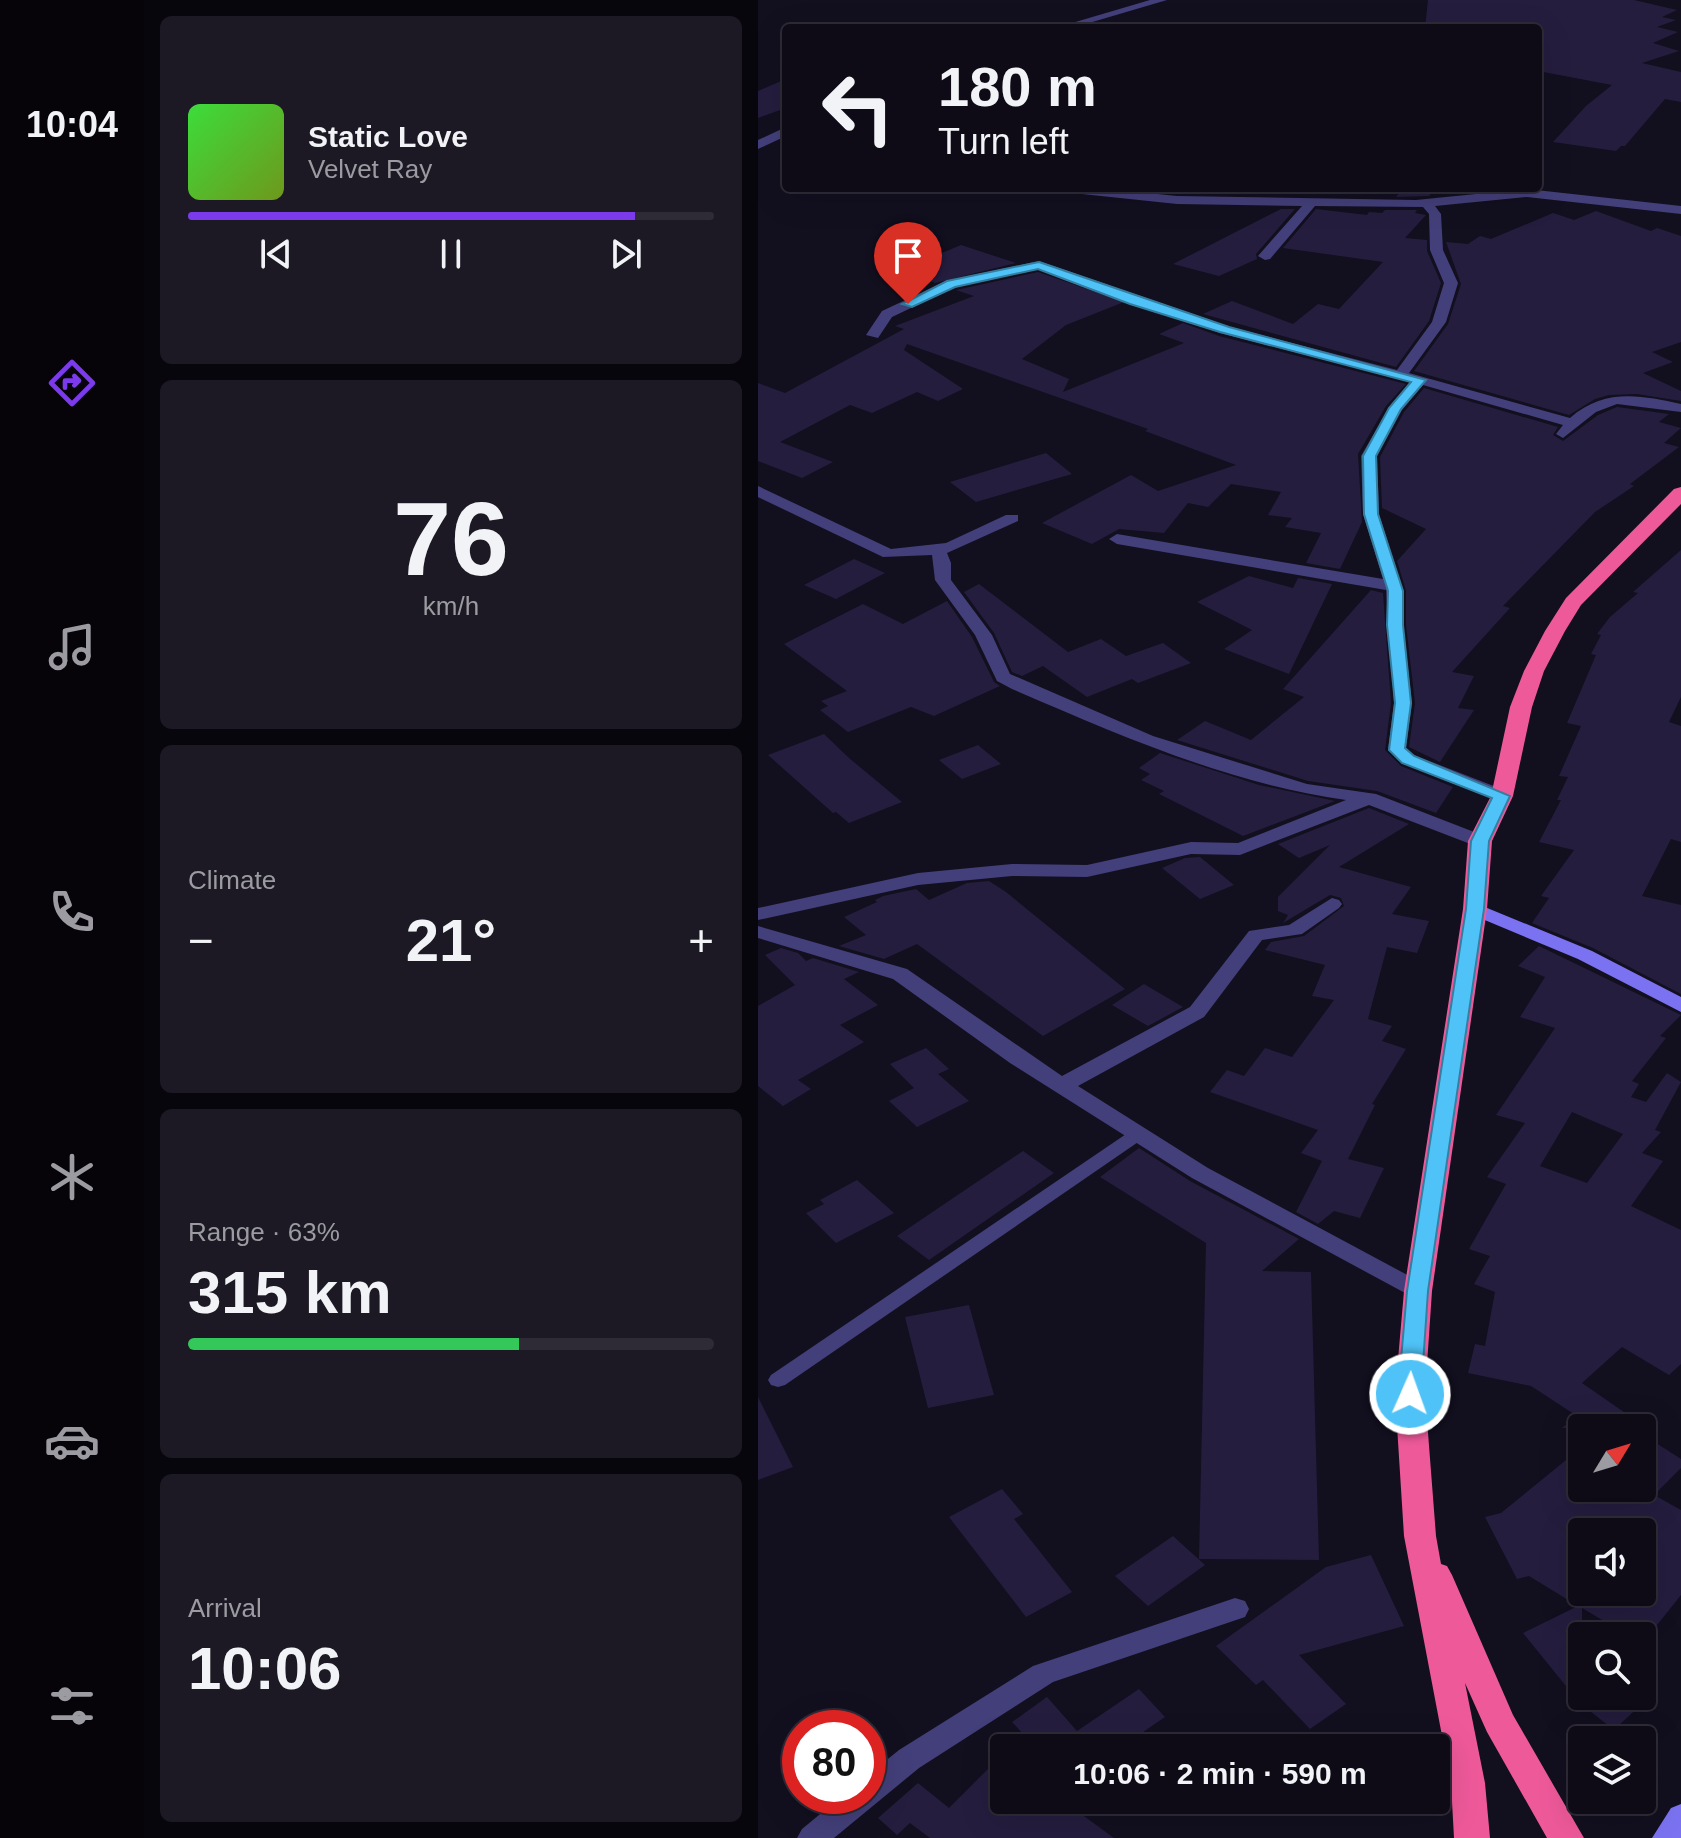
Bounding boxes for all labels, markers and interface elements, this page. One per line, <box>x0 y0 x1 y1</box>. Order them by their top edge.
text: 180 m <box>938 55 1097 118</box>
icon: left <box>806 56 910 160</box>
text: 10:04 <box>26 104 118 145</box>
text: Static Love <box>308 120 468 153</box>
text: Turn left <box>938 121 1069 162</box>
text: Velvet Ray <box>308 154 432 184</box>
pin <box>874 222 942 304</box>
icon: previous <box>254 232 298 276</box>
icon: pause <box>429 232 473 276</box>
icon: next <box>604 232 648 276</box>
icon: arrive <box>886 234 930 278</box>
icon: directions <box>44 355 100 411</box>
text: 76 <box>393 481 509 597</box>
text: km/h <box>423 591 479 621</box>
icon: music <box>44 619 100 675</box>
text: Climate <box>188 865 276 895</box>
icon: phone <box>44 884 100 940</box>
text: 21° <box>406 907 496 974</box>
text: − <box>188 916 214 965</box>
text: + <box>688 916 714 965</box>
icon: climate <box>44 1149 100 1205</box>
text: Range · 63% <box>188 1217 340 1247</box>
text: 315 km <box>188 1259 392 1326</box>
position arrow <box>1368 1352 1452 1436</box>
icon: car <box>44 1413 100 1469</box>
north arrow <box>1568 1414 1656 1502</box>
map controls <box>1568 1414 1656 1814</box>
button: sound <box>1568 1518 1656 1606</box>
text: Arrival <box>188 1593 262 1623</box>
button: search <box>1568 1622 1656 1710</box>
text: 10:06 <box>188 1635 341 1702</box>
icon: filters <box>44 1678 100 1734</box>
speed limit sign: 80 <box>782 1710 886 1814</box>
button: layers <box>1568 1726 1656 1814</box>
text: 10:06 · 2 min · 590 m <box>1073 1757 1367 1790</box>

